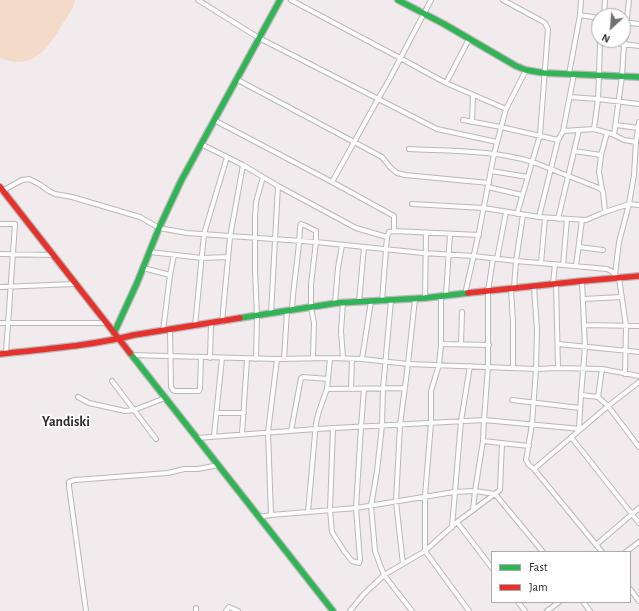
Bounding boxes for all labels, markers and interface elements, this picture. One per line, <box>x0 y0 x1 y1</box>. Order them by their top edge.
north arrow <box>591 8 631 48</box>
text: N <box>600 32 612 45</box>
district label: Yandiski <box>42 414 90 430</box>
legend <box>491 551 631 603</box>
text: Fast <box>529 561 548 573</box>
text: Jam <box>529 581 548 593</box>

